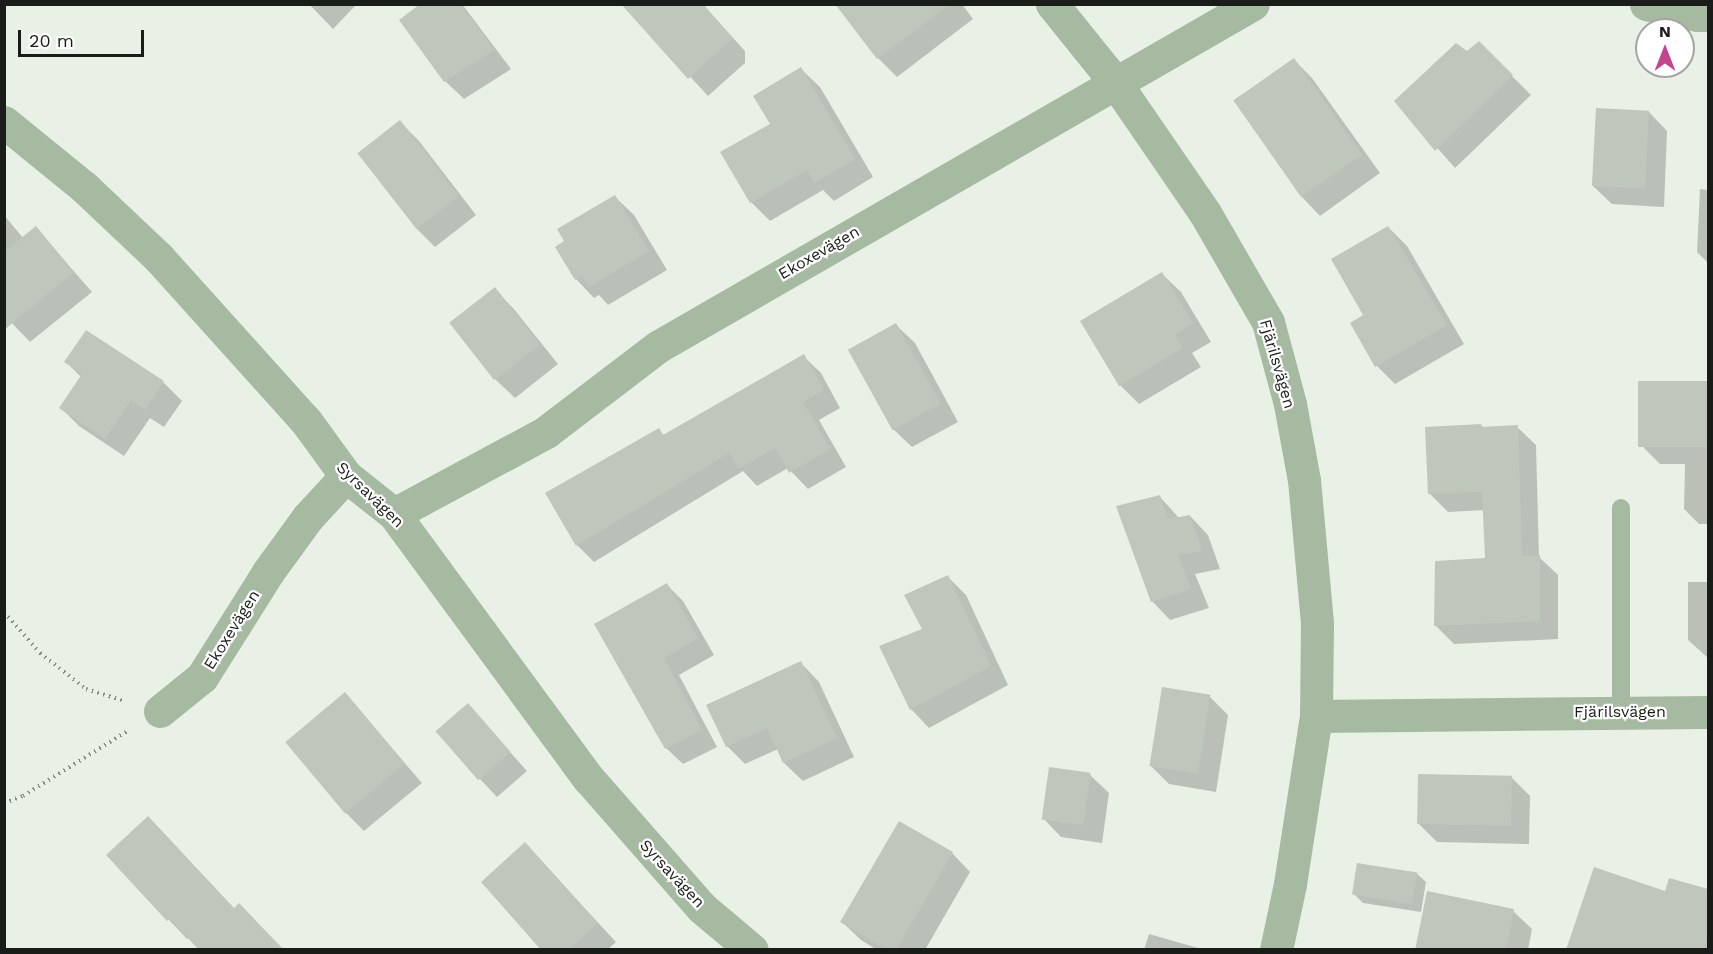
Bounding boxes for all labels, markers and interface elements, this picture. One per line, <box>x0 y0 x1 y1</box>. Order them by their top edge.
scale bar <box>21 18 147 56</box>
north arrow <box>1635 18 1695 78</box>
text: N <box>1659 22 1671 41</box>
text: 20 m <box>29 30 74 51</box>
street label: Ekoxevägen <box>775 222 863 284</box>
street label: Fjärilsvägen <box>1255 317 1299 411</box>
street label: Syrsavägen <box>332 458 408 532</box>
street label: Ekoxevägen <box>200 587 264 673</box>
street label: Fjärilsvägen <box>1574 702 1666 722</box>
street label: Syrsavägen <box>636 836 708 912</box>

